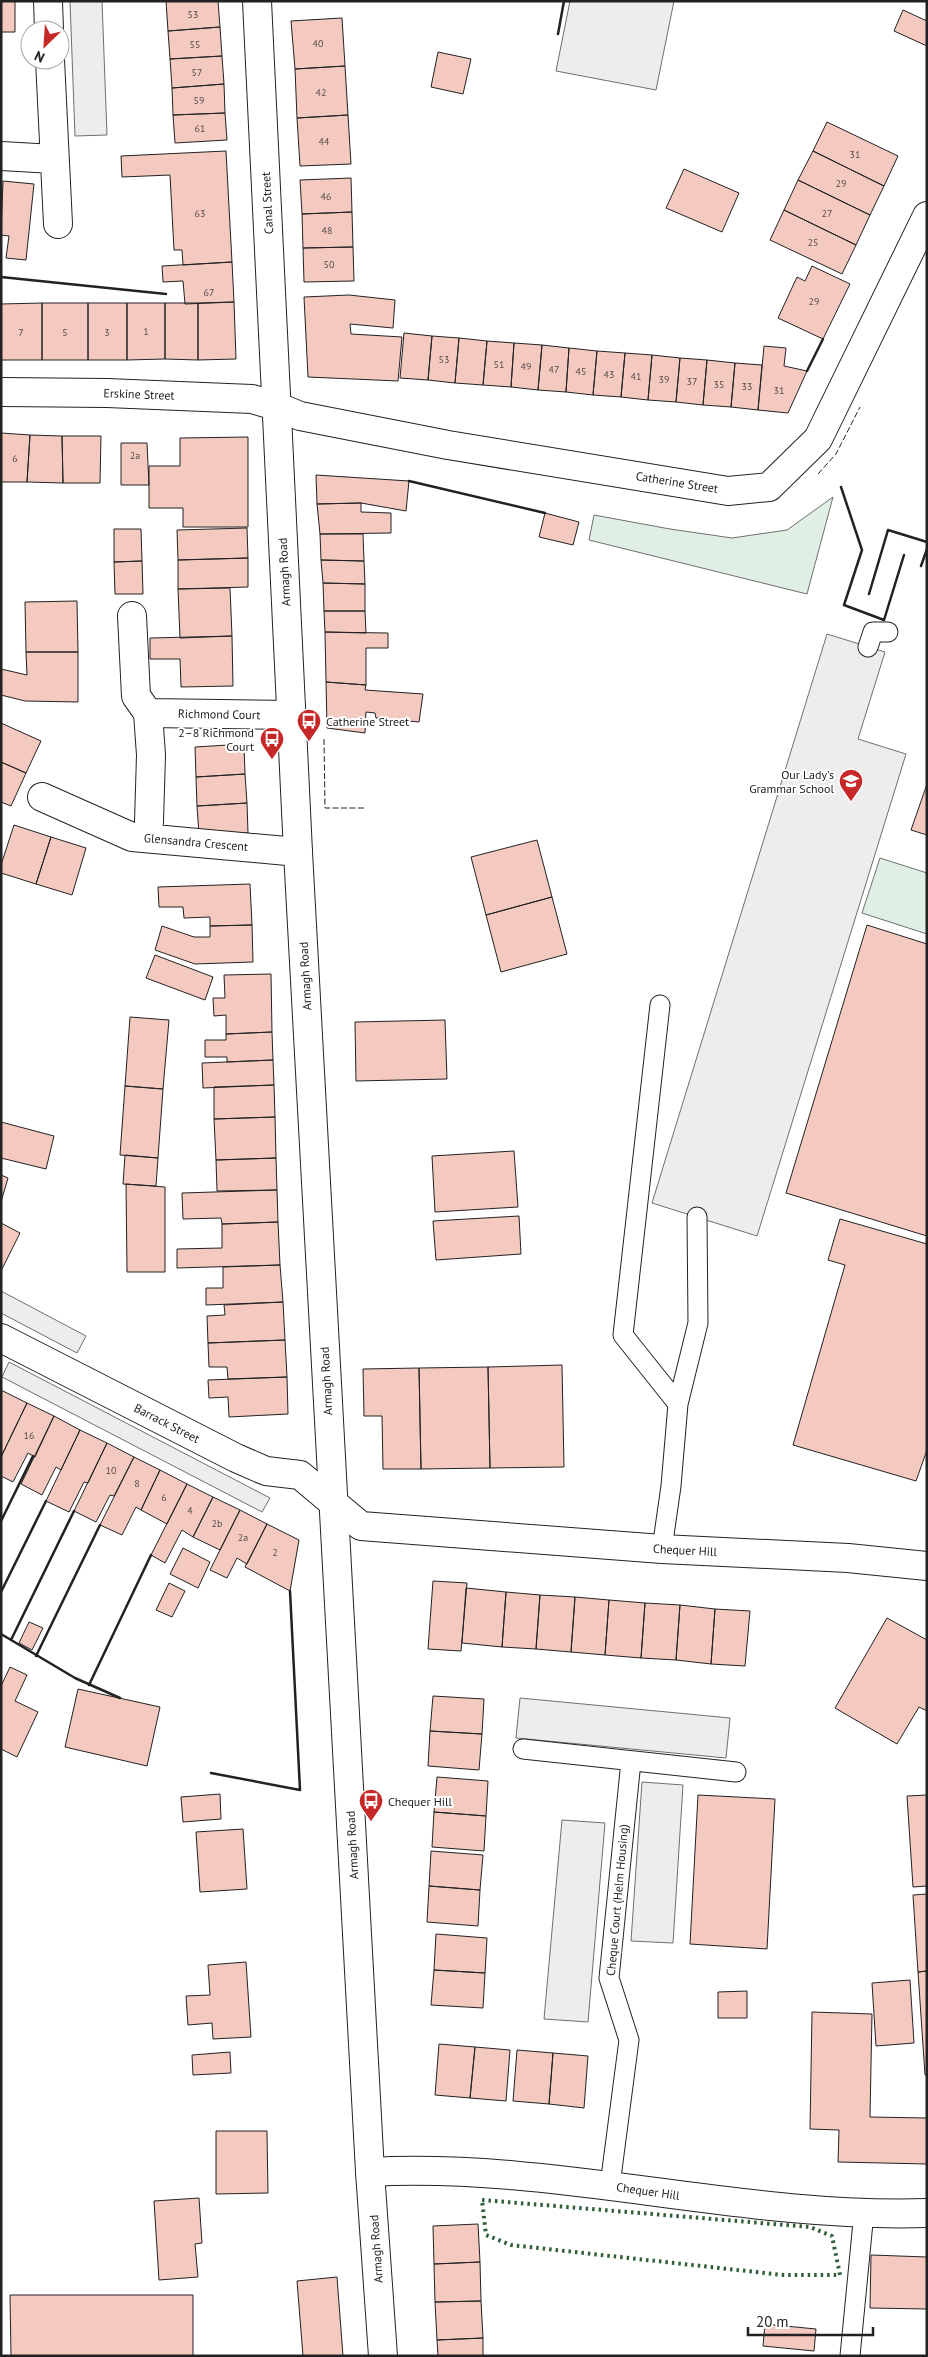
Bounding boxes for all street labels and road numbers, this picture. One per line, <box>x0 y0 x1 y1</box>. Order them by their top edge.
street label: Canal Street <box>258 171 276 235</box>
street label: Erskine Street <box>103 385 175 403</box>
street label: Catherine Street <box>635 468 719 496</box>
street label: Armagh Road <box>275 537 293 607</box>
street label: Richmond Court <box>178 706 260 722</box>
street label: Glensandra Crescent <box>143 830 249 854</box>
street label: Armagh Road <box>296 941 314 1011</box>
street label: Armagh Road <box>317 1346 335 1416</box>
street label: Barrack Street <box>132 1400 202 1446</box>
street label: Chequer Hill <box>653 1541 718 1559</box>
street label: Armagh Road <box>343 1810 361 1880</box>
street label: Cheque Court (Helm Housing) <box>603 1824 631 1976</box>
street label: Chequer Hill <box>615 2179 681 2203</box>
street label: Armagh Road <box>366 2214 386 2284</box>

